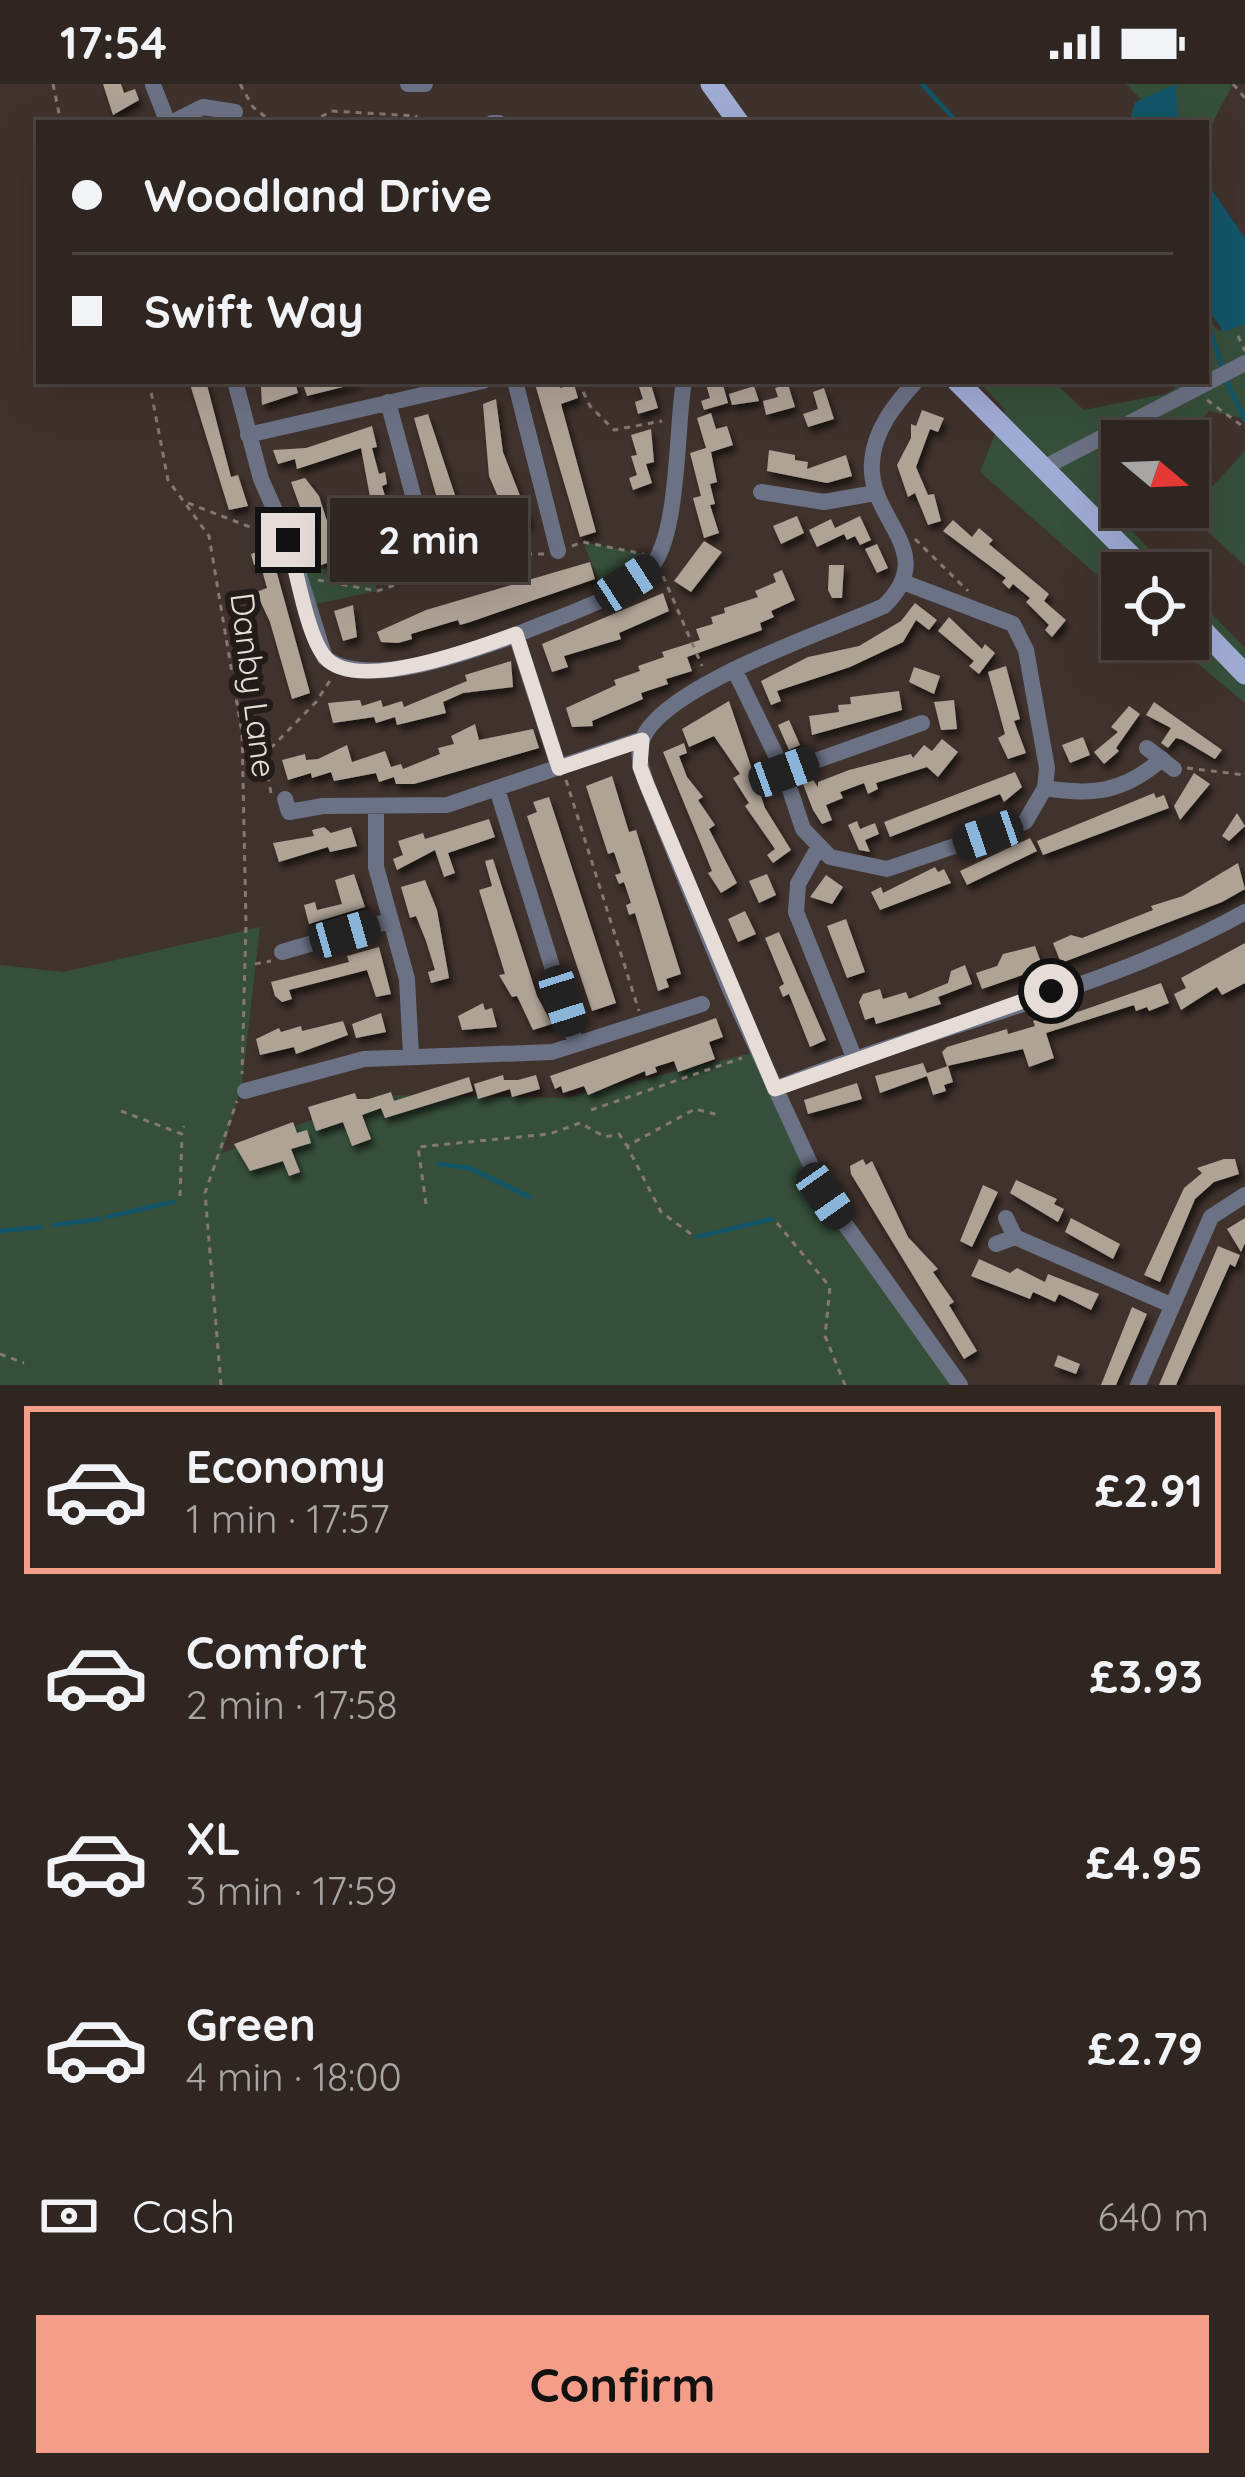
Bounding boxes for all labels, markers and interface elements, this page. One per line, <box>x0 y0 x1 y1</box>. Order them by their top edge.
text: 17:54 <box>60 14 167 70</box>
text: Woodland Drive <box>144 167 492 223</box>
text: Swift Way <box>144 283 364 339</box>
north arrow <box>1101 420 1209 528</box>
map controls <box>1101 420 1209 660</box>
callout: 2 min <box>330 498 528 582</box>
route end <box>261 513 315 567</box>
text: 2 min <box>378 515 480 564</box>
car <box>588 548 668 618</box>
button: locate <box>1101 552 1209 660</box>
street label: Danby Lane <box>222 590 286 780</box>
car <box>744 743 824 801</box>
car <box>948 806 1028 864</box>
car <box>305 907 385 961</box>
car <box>535 961 591 1041</box>
route start <box>1024 964 1078 1018</box>
car <box>790 1156 860 1236</box>
icon: car <box>42 1436 150 1544</box>
text: Economy <box>186 1438 386 1494</box>
text: £2.91 <box>1095 1462 1203 1518</box>
text: 1 min · 17:57 <box>186 1494 389 1543</box>
icon: car <box>42 1622 150 1730</box>
text: Comfort <box>186 1624 368 1680</box>
text: £3.93 <box>1090 1648 1203 1704</box>
text: 2 min · 17:58 <box>186 1680 398 1729</box>
icon: car <box>42 1808 150 1916</box>
text: XL <box>186 1810 241 1866</box>
text: £4.95 <box>1086 1834 1203 1890</box>
text: 3 min · 17:59 <box>186 1866 397 1915</box>
icon: car <box>42 1994 150 2102</box>
text: Green <box>186 1996 316 2052</box>
text: £2.79 <box>1088 2020 1203 2076</box>
text: 4 min · 18:00 <box>186 2052 402 2101</box>
icon: cash <box>36 2183 102 2249</box>
text: Cash <box>132 2188 235 2244</box>
text: 640 m <box>1097 2192 1209 2241</box>
button: Confirm <box>36 2315 1209 2453</box>

